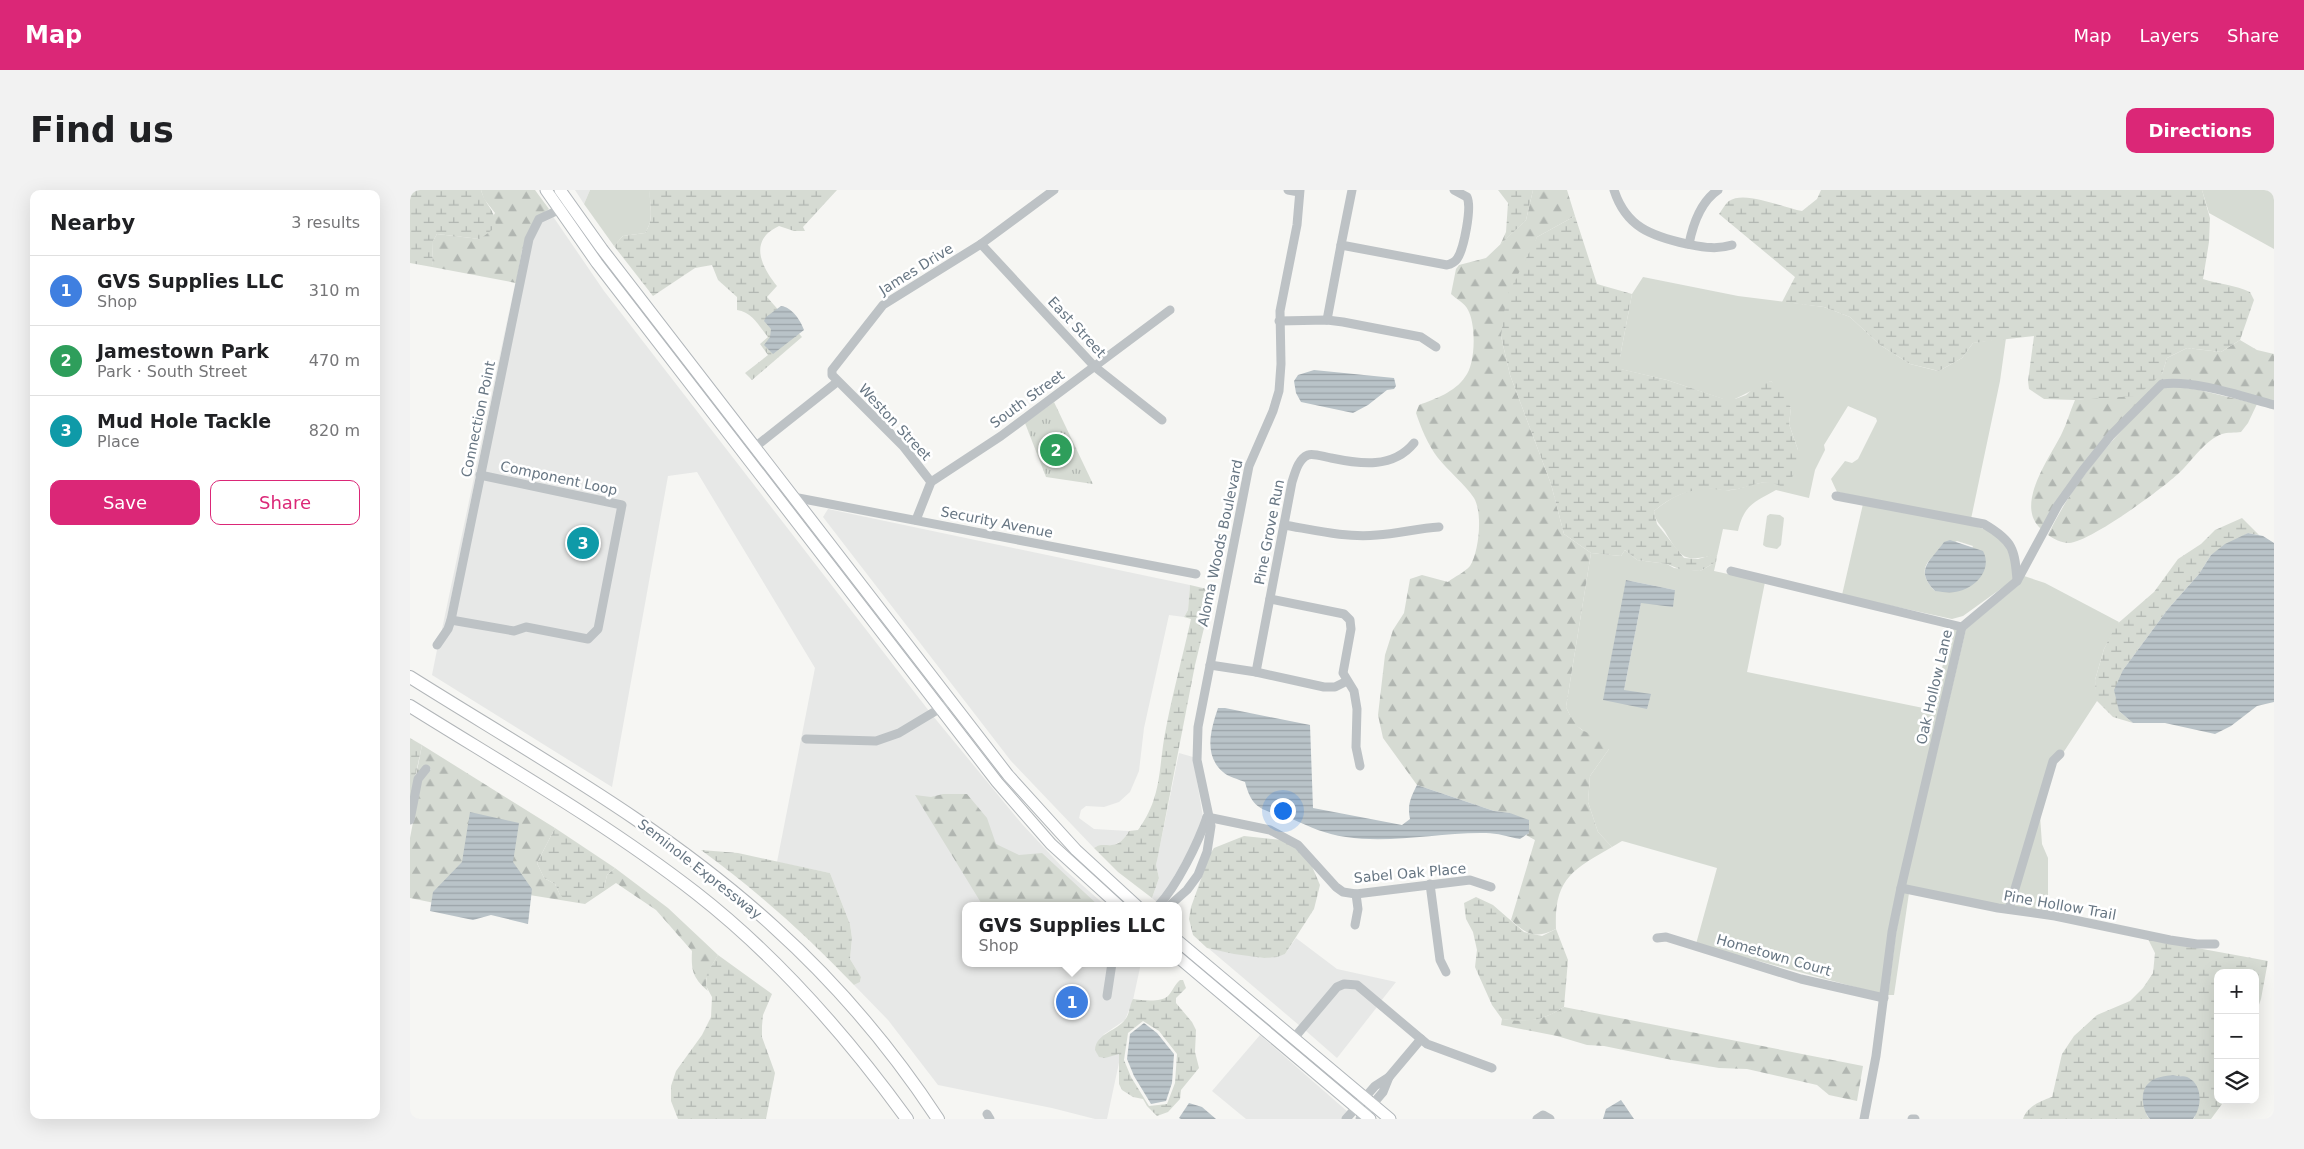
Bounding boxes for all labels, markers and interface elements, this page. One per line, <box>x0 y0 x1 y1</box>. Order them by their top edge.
text: Map <box>25 21 82 49</box>
text: Map <box>2073 25 2111 46</box>
text: Layers <box>2139 25 2199 46</box>
text: Share <box>2227 25 2279 46</box>
button: Directions <box>2126 108 2274 153</box>
text: Find us <box>30 110 174 150</box>
text: Nearby <box>50 211 135 235</box>
text: 3 results <box>291 213 360 232</box>
street label: James Drive <box>875 240 956 299</box>
text: GVS Supplies LLC <box>97 270 284 292</box>
text: 1 <box>60 281 72 300</box>
text: 310 m <box>309 281 360 300</box>
text: Shop <box>97 292 137 311</box>
street label: East Street <box>1045 293 1110 361</box>
text: Jamestown Park <box>97 340 269 362</box>
text: 2 <box>60 351 72 370</box>
text: 470 m <box>309 351 360 370</box>
street label: Connection Point <box>458 359 498 479</box>
text: Park · South Street <box>97 362 247 381</box>
street label: South Street <box>987 366 1068 431</box>
street label: Weston Street <box>855 380 935 464</box>
text: Mud Hole Tackle <box>97 410 271 432</box>
text: 3 <box>60 421 72 440</box>
text: 820 m <box>309 421 360 440</box>
pin: 2 <box>1040 431 1072 469</box>
text: Place <box>97 432 140 451</box>
street label: Component Loop <box>499 458 619 498</box>
street label: Aloma Woods Boulevard <box>1194 458 1246 628</box>
street label: Pine Grove Run <box>1251 478 1287 586</box>
button: Save <box>50 480 200 525</box>
button: Share <box>210 480 360 525</box>
street label: Security Avenue <box>940 503 1054 541</box>
pin: 3 <box>567 524 599 562</box>
street label: Oak Hollow Lane <box>1913 628 1955 746</box>
your location <box>1270 798 1296 824</box>
street label: Seminole Expressway <box>635 816 765 922</box>
street label: Sabel Oak Place <box>1353 860 1467 886</box>
street label: Pine Hollow Trail <box>2003 887 2117 923</box>
popup <box>962 902 1182 967</box>
text: GVS Supplies LLC <box>978 914 1166 936</box>
street label: Hometown Court <box>1715 931 1834 979</box>
text: Shop <box>978 936 1019 955</box>
map controls <box>2214 969 2259 1104</box>
button: + <box>2214 969 2259 1014</box>
pin: 1 <box>1056 983 1088 1021</box>
button: − <box>2214 1014 2259 1059</box>
button: layers <box>2214 1059 2259 1104</box>

